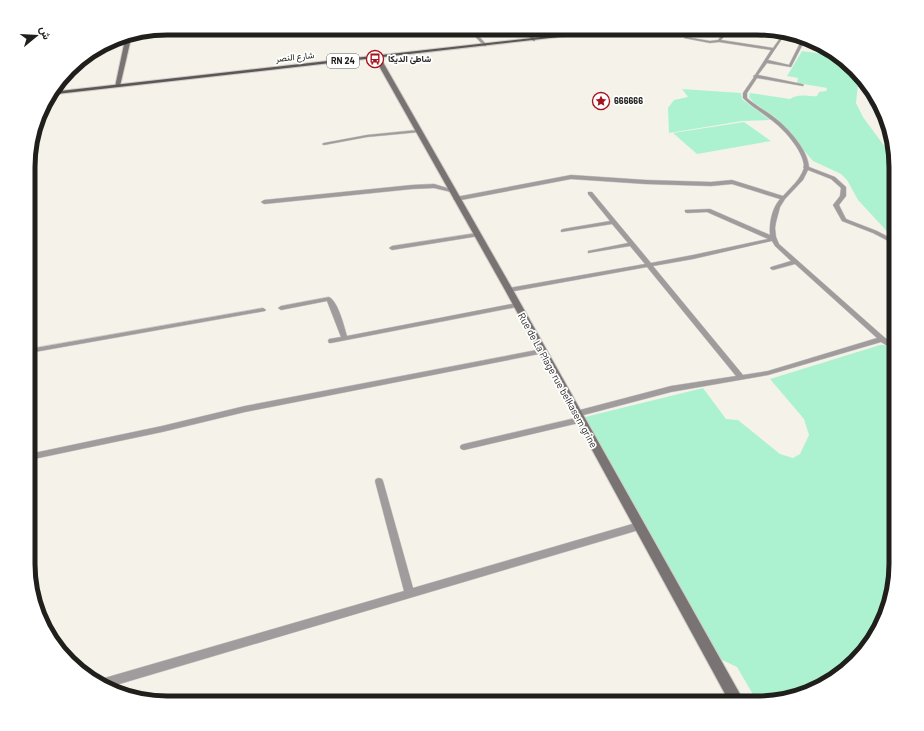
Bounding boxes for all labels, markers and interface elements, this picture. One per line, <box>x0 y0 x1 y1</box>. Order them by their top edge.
north arrow <box>16 16 56 56</box>
text: ش <box>37 24 54 41</box>
street label: شارع النصر <box>274 49 315 65</box>
bus stop icon: شاطئ الديكا <box>365 49 385 69</box>
place label: شاطئ الديكا <box>388 53 431 65</box>
road number: RN 24 <box>327 54 359 68</box>
place icon: 666666 <box>591 91 611 111</box>
place label: 666666 <box>614 95 643 106</box>
street label: Rue de La Plage rue belkasem grine <box>516 310 600 450</box>

